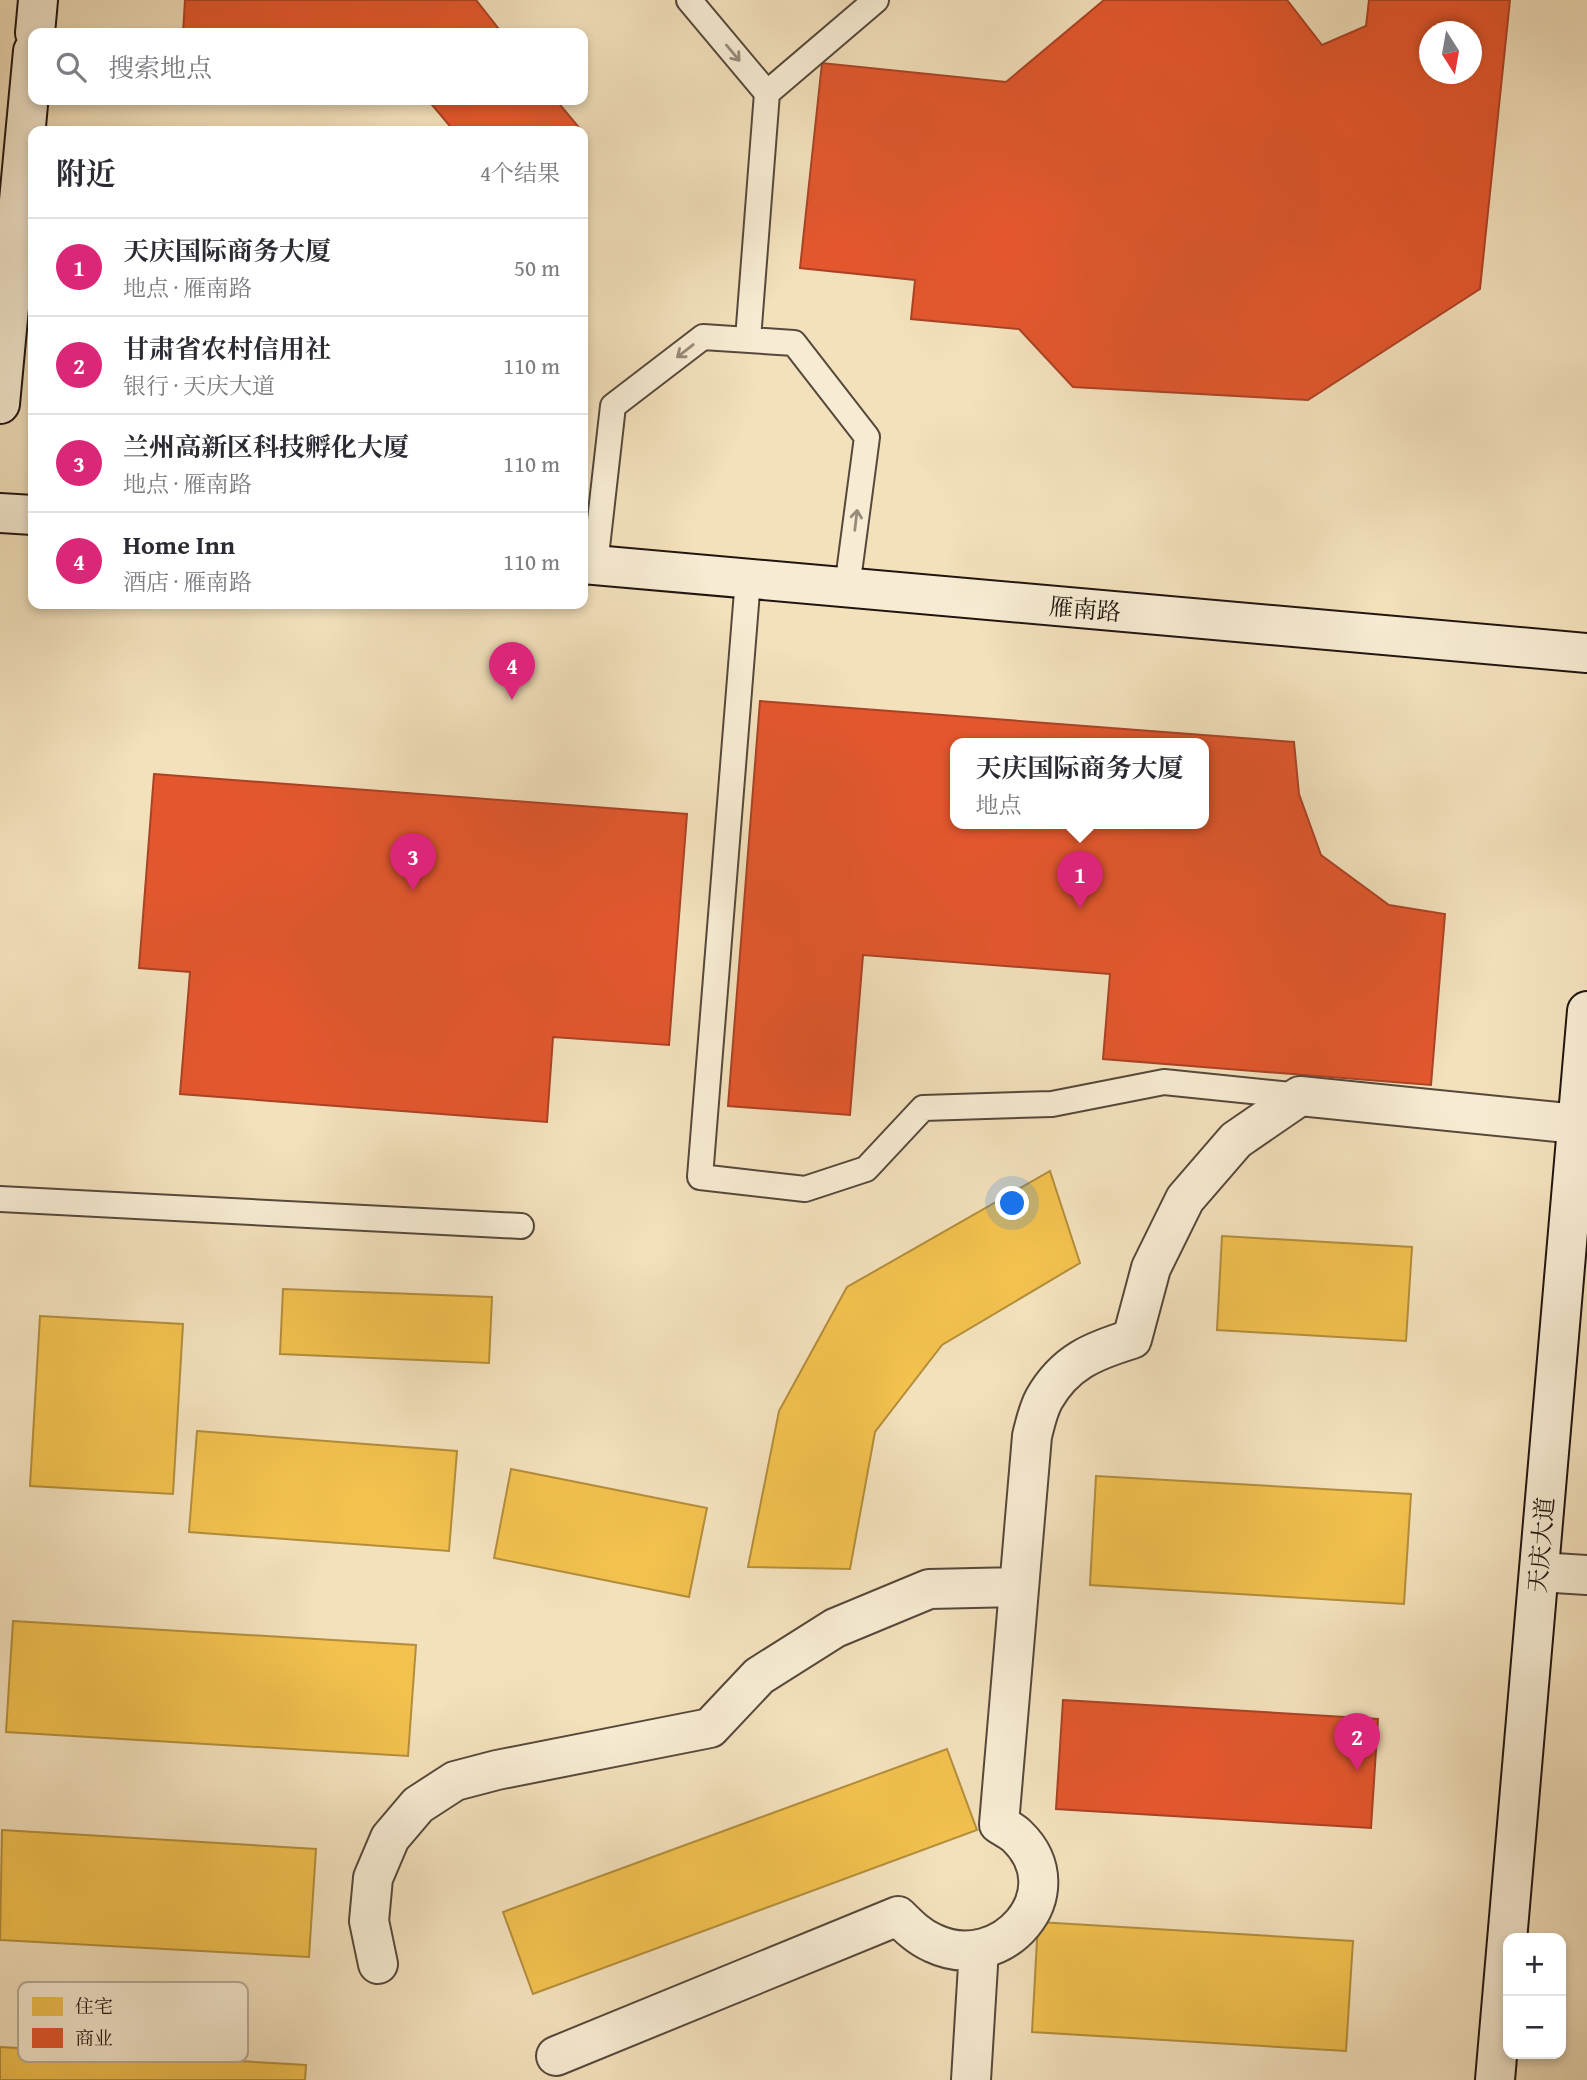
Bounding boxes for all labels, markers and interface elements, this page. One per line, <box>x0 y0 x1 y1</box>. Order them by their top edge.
north arrow <box>1419 21 1482 84</box>
search box <box>28 28 588 105</box>
one-way arrow <box>725 43 741 61</box>
icon: search <box>52 48 90 86</box>
text: 搜索地点 <box>108 48 212 87</box>
text: 附近 <box>56 151 116 195</box>
text: 4个结果 <box>480 156 560 189</box>
text: 天庆国际商务大厦 <box>123 231 331 270</box>
text: 1 <box>73 251 85 284</box>
text: 50 m <box>514 251 560 284</box>
text: 地点 · 雁南路 <box>123 271 252 304</box>
text: 甘肃省农村信用社 <box>123 329 331 368</box>
one-way arrow <box>676 344 695 358</box>
text: 2 <box>73 349 85 382</box>
text: 110 m <box>503 349 560 382</box>
text: 银行 · 天庆大道 <box>123 369 275 402</box>
text: 兰州高新区科技孵化大厦 <box>123 427 409 466</box>
text: 3 <box>73 447 85 480</box>
text: 110 m <box>503 447 560 480</box>
text: 地点 · 雁南路 <box>123 467 252 500</box>
one-way arrow <box>850 510 863 532</box>
text: Home Inn <box>123 525 235 564</box>
text: 4 <box>73 545 85 578</box>
text: 110 m <box>503 545 560 578</box>
text: 酒店 · 雁南路 <box>123 565 252 598</box>
street label: 雁南路 <box>1048 588 1122 630</box>
pin: 4 <box>489 642 535 700</box>
popup <box>950 738 1209 829</box>
text: 天庆国际商务大厦 <box>975 748 1184 787</box>
text: 地点 <box>975 788 1021 821</box>
pin: 3 <box>390 833 436 891</box>
pin: 1 <box>1057 851 1103 909</box>
your location <box>995 1186 1029 1220</box>
street label: 天庆大道 <box>1519 1496 1563 1594</box>
pin: 2 <box>1334 1713 1380 1771</box>
map controls <box>1503 1933 1566 2059</box>
button: + <box>1503 1933 1566 1996</box>
legend <box>18 1982 248 2062</box>
text: 住宅 <box>75 1992 113 2020</box>
button: − <box>1503 1996 1566 2059</box>
text: 商业 <box>75 2024 113 2052</box>

